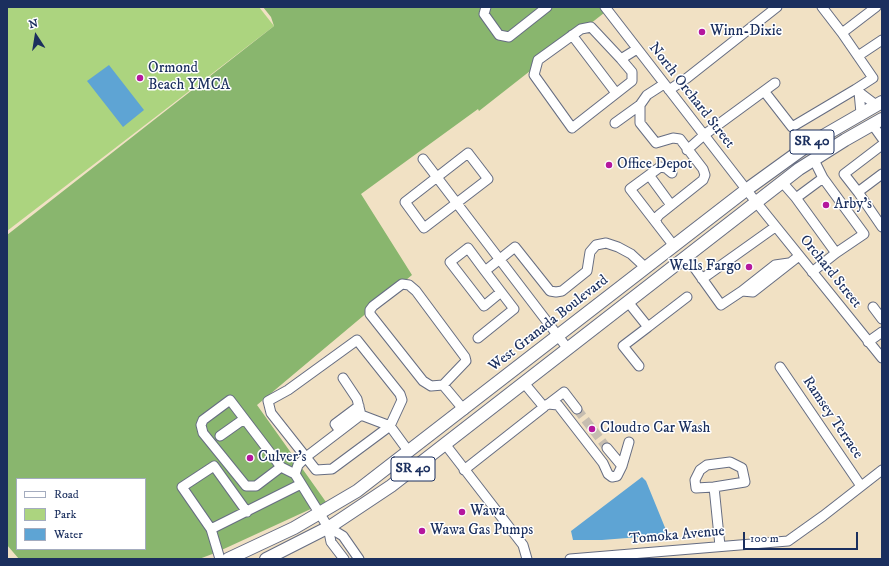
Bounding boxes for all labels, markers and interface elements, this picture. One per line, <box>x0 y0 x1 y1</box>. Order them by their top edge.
north arrow <box>16 16 56 56</box>
text: N <box>28 16 39 32</box>
place label: Winn-Dixie <box>710 23 782 41</box>
marker: Winn-Dixie <box>697 27 707 37</box>
street label: North Orchard Street <box>644 40 738 152</box>
place label: Ormond Beach YMCA <box>148 60 230 95</box>
marker: Ormond Beach YMCA <box>135 73 145 83</box>
road number: SR 40 <box>790 130 834 154</box>
place label: Office Depot <box>617 156 692 174</box>
marker: Office Depot <box>604 160 614 170</box>
place label: Arby's <box>834 196 872 214</box>
marker: Arby's <box>821 200 831 210</box>
street label: Orchard Street <box>795 232 865 312</box>
place label: Wells Fargo <box>669 258 741 276</box>
marker: Wells Fargo <box>744 262 754 272</box>
street label: West Granada Boulevard <box>486 272 612 376</box>
street label: Ramsey Terrace <box>798 373 866 463</box>
place label: Cloud10 Car Wash <box>600 420 710 438</box>
marker: Cloud10 Car Wash <box>587 424 597 434</box>
place label: Culver's <box>258 449 307 467</box>
marker: Culver's <box>245 453 255 463</box>
road number: SR 40 <box>391 457 435 481</box>
legend <box>16 478 146 550</box>
text: Road <box>54 487 79 502</box>
place label: Wawa <box>470 503 505 521</box>
text: Park <box>54 507 76 522</box>
marker: Wawa <box>457 507 467 517</box>
place label: Wawa Gas Pumps <box>430 522 533 540</box>
street label: Tomoka Avenue <box>629 523 725 549</box>
scale bar <box>745 524 860 550</box>
marker: Wawa Gas Pumps <box>417 526 427 536</box>
text: Water <box>54 527 83 542</box>
text: 100 m <box>750 531 779 546</box>

